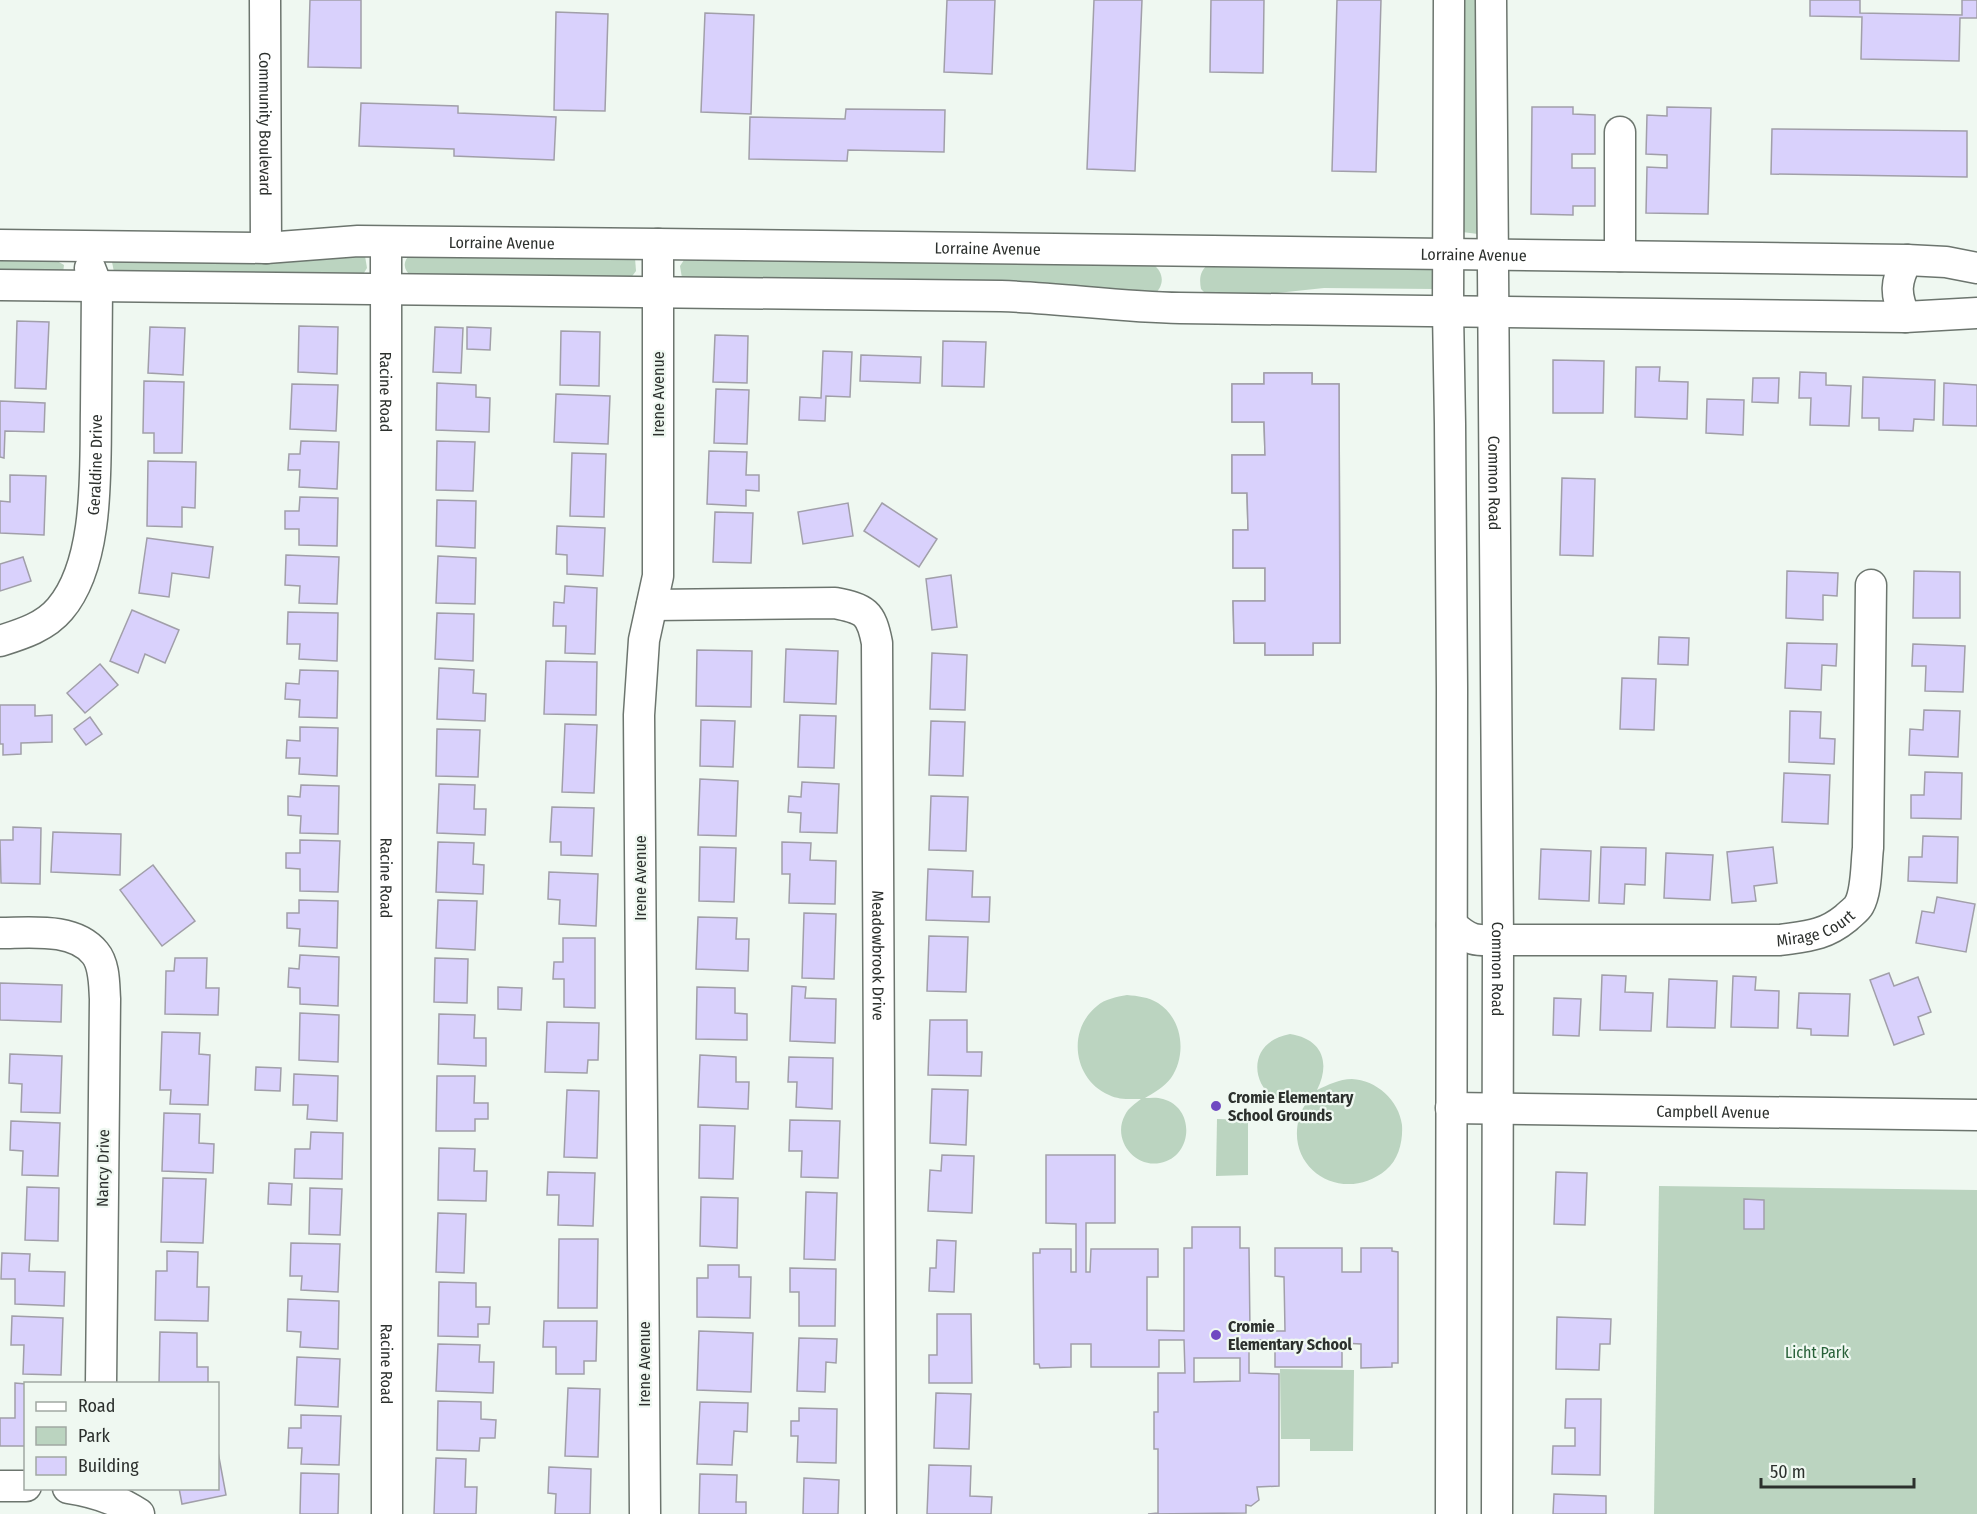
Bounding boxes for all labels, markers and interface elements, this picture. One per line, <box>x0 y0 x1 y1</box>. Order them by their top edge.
street label: Community Boulevard <box>256 52 275 196</box>
street label: Lorraine Avenue <box>449 232 555 252</box>
street label: Lorraine Avenue <box>935 238 1041 258</box>
street label: Lorraine Avenue <box>1421 244 1527 265</box>
street label: Irene Avenue <box>649 351 668 437</box>
street label: Racine Road <box>377 352 396 432</box>
street label: Geraldine Drive <box>83 414 105 516</box>
street label: Common Road <box>1485 436 1504 530</box>
street label: Irene Avenue <box>631 835 650 921</box>
street label: Racine Road <box>377 838 396 918</box>
street label: Meadowbrook Drive <box>869 890 888 1021</box>
street label: Mirage Court <box>1775 905 1859 950</box>
street label: Common Road <box>1488 922 1508 1016</box>
place label: Cromie Elementary School Grounds <box>1228 1088 1354 1125</box>
marker: Cromie Elementary School Grounds <box>1209 1099 1223 1113</box>
street label: Campbell Avenue <box>1656 1101 1770 1122</box>
street label: Nancy Drive <box>93 1129 113 1207</box>
place label: Cromie Elementary School <box>1228 1317 1353 1354</box>
street label: Irene Avenue <box>635 1321 654 1407</box>
street label: Racine Road <box>377 1324 396 1404</box>
marker: Cromie Elementary School <box>1209 1328 1223 1342</box>
park label: Licht Park <box>1785 1343 1849 1362</box>
legend <box>24 1382 219 1490</box>
text: Road <box>78 1395 115 1417</box>
text: Park <box>78 1425 111 1447</box>
scale bar <box>1761 1451 1914 1489</box>
text: Building <box>78 1455 139 1477</box>
text: 50 m <box>1770 1461 1806 1483</box>

